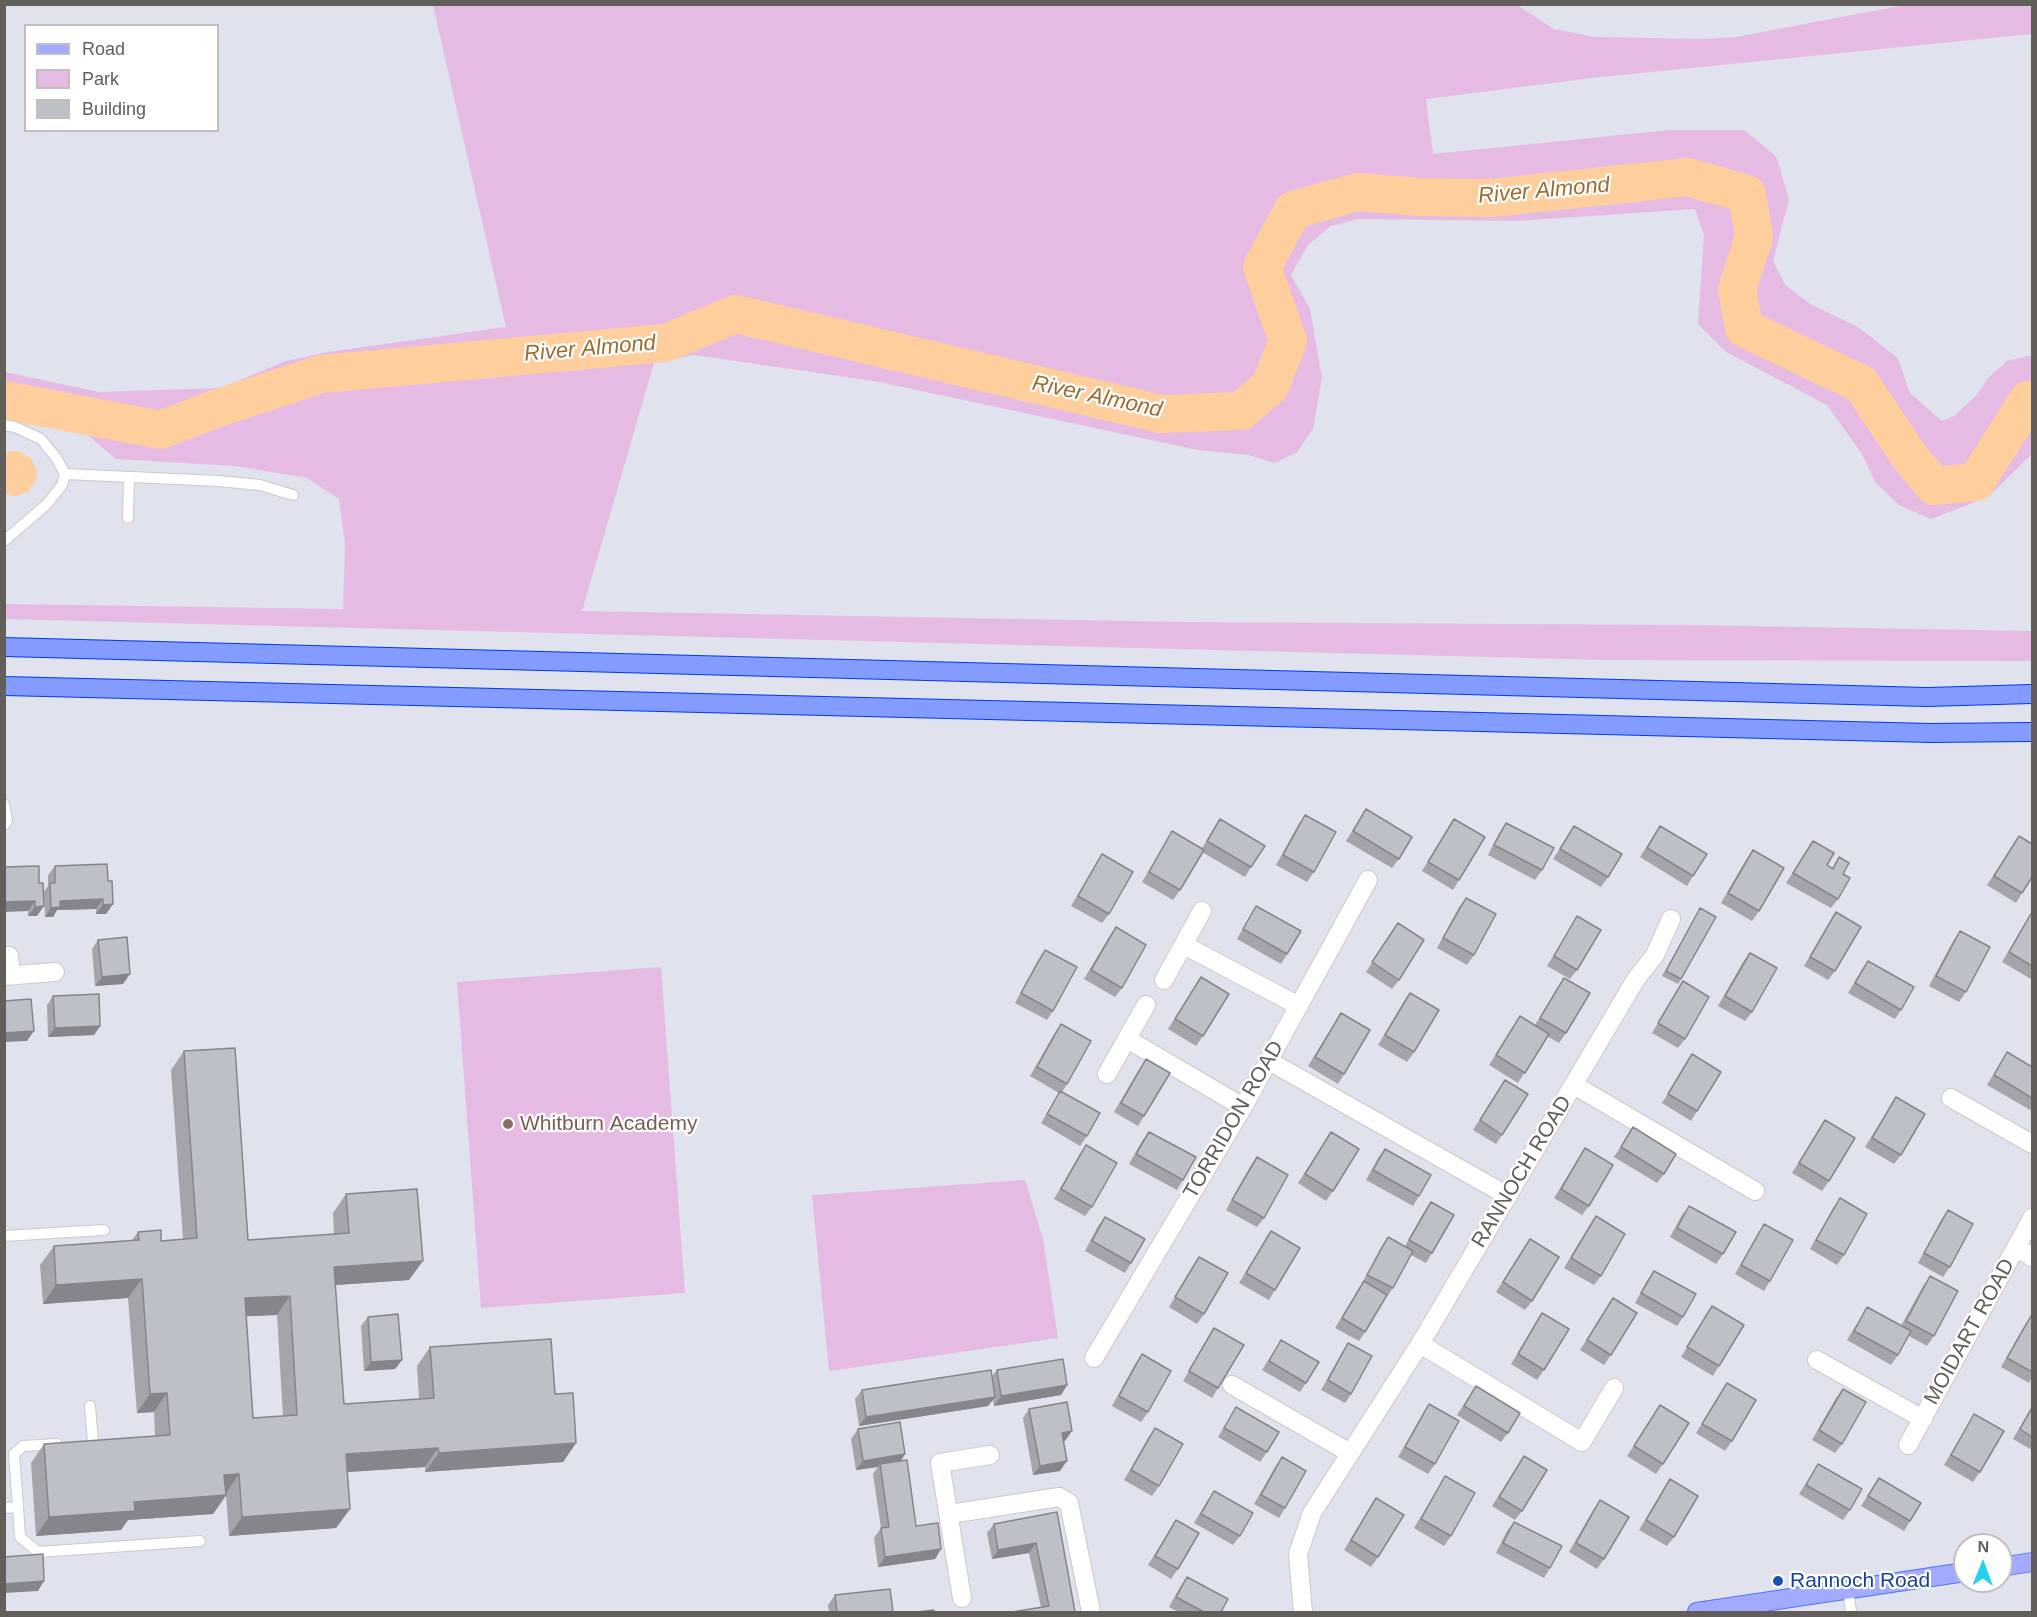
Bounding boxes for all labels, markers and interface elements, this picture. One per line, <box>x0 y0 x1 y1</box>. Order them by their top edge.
legend <box>24 24 219 132</box>
text: Road <box>82 39 125 59</box>
text: Park <box>82 69 119 89</box>
text: Building <box>82 99 146 119</box>
water label: River Almond <box>1477 172 1611 210</box>
water label: River Almond <box>523 330 657 368</box>
water label: River Almond <box>1030 370 1164 424</box>
street label: TORRIDON ROAD <box>1179 1037 1289 1203</box>
street label: RANNOCH ROAD <box>1467 1092 1577 1252</box>
place label: Whitburn Academy <box>520 1111 697 1137</box>
marker: Whitburn Academy <box>501 1117 515 1131</box>
street label: MOIDART ROAD <box>1919 1255 2021 1409</box>
north arrow <box>1953 1533 2013 1593</box>
text: N <box>1977 1538 1989 1555</box>
place label: Rannoch Road <box>1790 1568 1930 1594</box>
marker: Rannoch Road <box>1771 1574 1785 1588</box>

